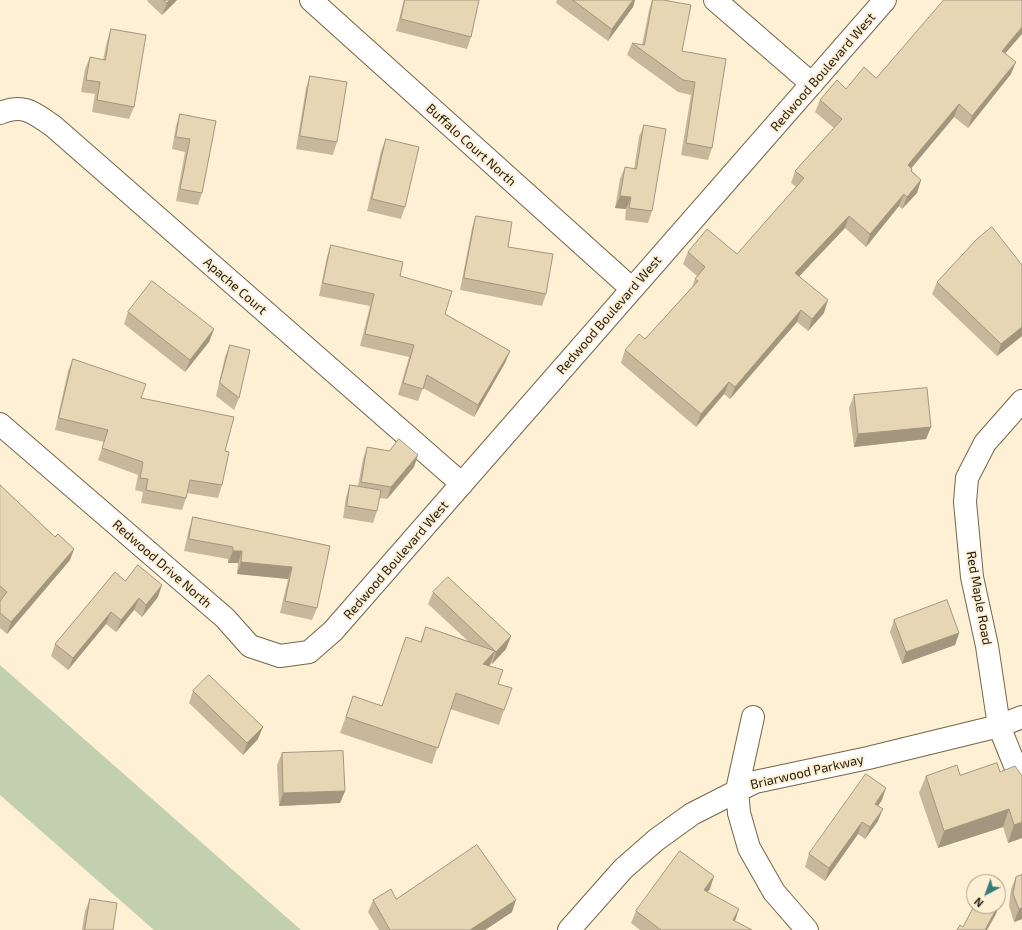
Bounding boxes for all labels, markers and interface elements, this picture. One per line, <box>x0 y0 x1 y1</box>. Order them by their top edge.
street label: Redwood Boulevard West <box>767 10 879 134</box>
street label: Buffalo Court North <box>423 101 519 189</box>
street label: Redwood Boulevard West <box>553 253 665 377</box>
street label: Apache Court <box>200 254 270 318</box>
street label: Redwood Boulevard West <box>340 498 452 622</box>
street label: Redwood Drive North <box>109 517 215 611</box>
street label: Red Maple Road <box>963 550 995 646</box>
street label: Briarwood Parkway <box>749 751 865 793</box>
north arrow <box>966 874 1006 914</box>
text: N <box>971 895 986 910</box>

